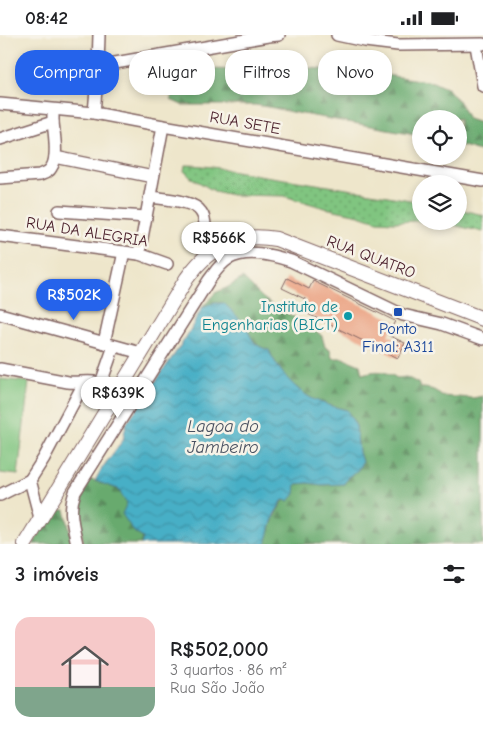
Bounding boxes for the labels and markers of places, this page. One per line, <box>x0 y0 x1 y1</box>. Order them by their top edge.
pin: R$566K <box>178 221 260 264</box>
pin: R$502K <box>33 279 115 321</box>
place label: Instituto de Engenharias (BICT) <box>202 298 338 334</box>
marker: Ponto Final: A311 <box>392 306 404 318</box>
marker: Instituto de Engenharias (BICT) <box>342 310 354 322</box>
place label: Ponto Final: A311 <box>362 320 434 356</box>
pin: R$639K <box>77 377 159 419</box>

